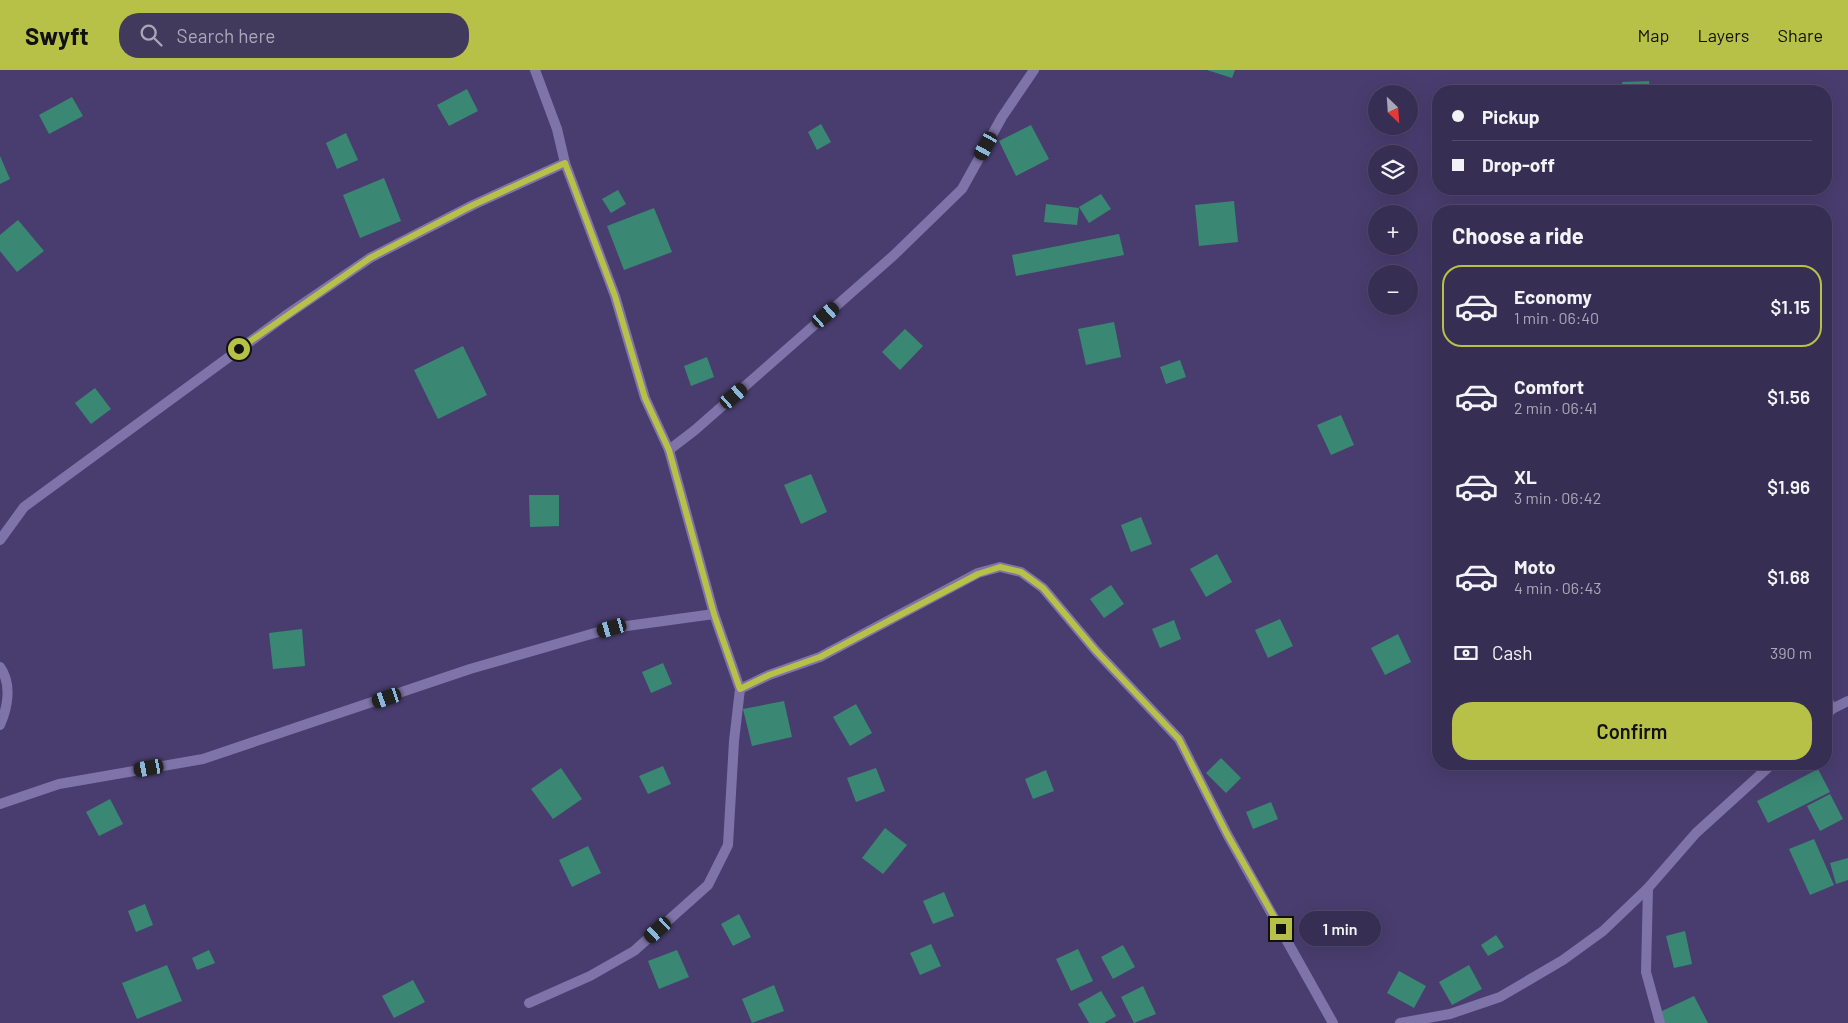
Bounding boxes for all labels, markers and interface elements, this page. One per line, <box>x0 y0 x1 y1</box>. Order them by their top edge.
search box <box>119 13 469 58</box>
text: Swyft <box>25 21 89 50</box>
icon: search <box>137 21 165 49</box>
text: Search here <box>177 24 275 47</box>
text: Map <box>1637 24 1669 46</box>
text: Layers <box>1697 24 1750 46</box>
text: Share <box>1778 24 1823 46</box>
north arrow <box>1368 85 1418 135</box>
map controls <box>1368 85 1418 315</box>
text: Pickup <box>1482 105 1540 128</box>
car <box>972 129 999 163</box>
button: layers <box>1368 145 1418 195</box>
text: Drop-off <box>1482 153 1555 176</box>
button: + <box>1368 205 1418 255</box>
text: Choose a ride <box>1452 222 1584 248</box>
button: − <box>1368 265 1418 315</box>
icon: car <box>1454 284 1499 329</box>
text: Economy <box>1514 285 1592 308</box>
text: $1.15 <box>1771 295 1810 318</box>
car <box>809 299 842 331</box>
text: 1 min · 06:40 <box>1514 308 1599 327</box>
route start <box>228 338 250 360</box>
icon: car <box>1454 374 1499 419</box>
text: Comfort <box>1514 375 1584 398</box>
car <box>717 380 750 412</box>
text: $1.56 <box>1767 385 1810 408</box>
text: 2 min · 06:41 <box>1514 398 1597 417</box>
icon: car <box>1454 464 1499 509</box>
text: XL <box>1514 465 1537 488</box>
text: $1.96 <box>1767 475 1810 498</box>
text: 3 min · 06:42 <box>1514 488 1601 507</box>
icon: car <box>1454 554 1499 599</box>
text: Moto <box>1514 555 1556 578</box>
text: $1.68 <box>1767 565 1810 588</box>
text: 4 min · 06:43 <box>1514 578 1601 597</box>
car <box>595 617 628 639</box>
icon: cash <box>1452 639 1480 667</box>
text: Cash <box>1492 641 1533 664</box>
text: 390 m <box>1770 643 1812 662</box>
car <box>370 686 403 710</box>
button: Confirm <box>1452 702 1812 760</box>
car <box>132 758 165 778</box>
callout: 1 min <box>1298 912 1381 946</box>
car <box>641 914 674 946</box>
route end <box>1270 918 1292 940</box>
text: 1 min <box>1323 919 1357 938</box>

